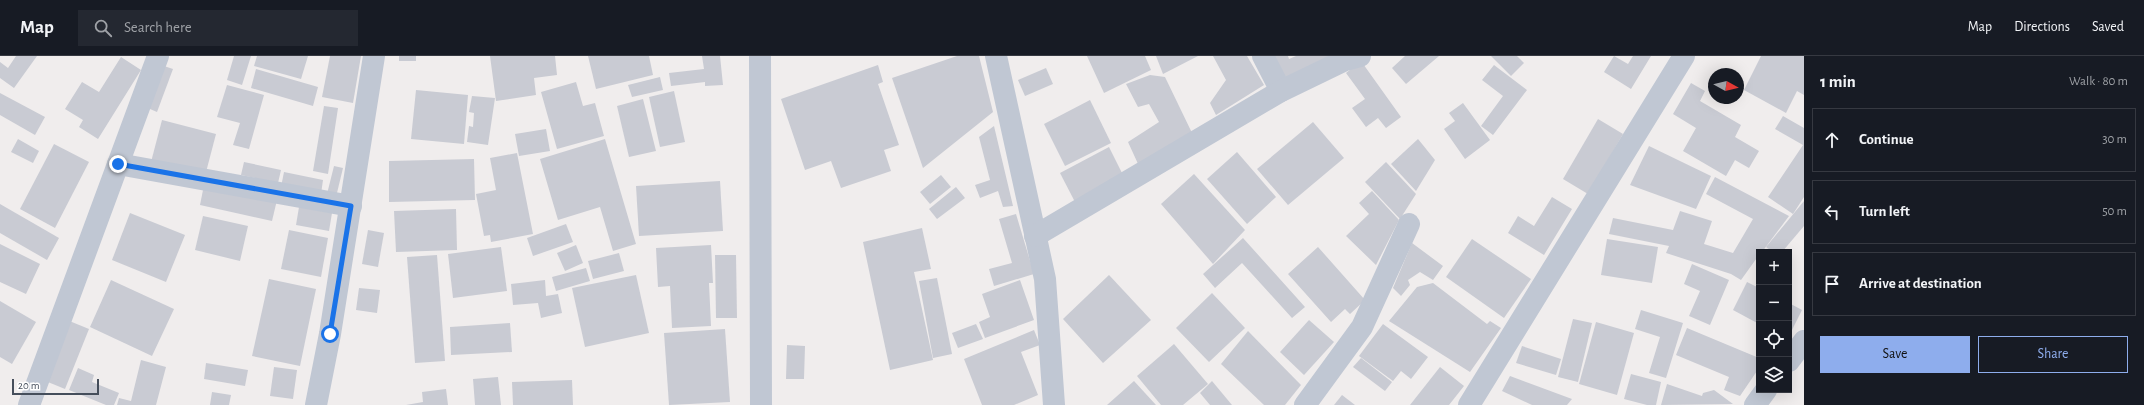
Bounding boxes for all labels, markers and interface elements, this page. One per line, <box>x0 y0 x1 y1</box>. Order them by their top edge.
search box <box>78 10 358 46</box>
icon: search <box>92 17 114 39</box>
text: Map <box>20 18 54 37</box>
text: Search here <box>124 20 192 35</box>
text: Map <box>1968 20 1992 34</box>
text: Directions <box>2014 20 2070 34</box>
text: Saved <box>2092 20 2124 34</box>
north arrow <box>1708 68 1744 104</box>
text: 1 min <box>1820 73 1856 90</box>
text: Walk · 80 m <box>2069 75 2128 88</box>
icon: ahead <box>1821 129 1843 151</box>
text: Continue <box>1859 132 1914 147</box>
text: 30 m <box>2102 133 2127 146</box>
route end <box>109 155 127 173</box>
icon: left <box>1821 201 1843 223</box>
text: Turn left <box>1859 204 1910 219</box>
text: 50 m <box>2102 205 2127 218</box>
map controls <box>1756 249 1792 393</box>
button: + <box>1756 249 1792 285</box>
icon: arrive <box>1821 273 1843 295</box>
text: Arrive at destination <box>1859 276 1982 291</box>
button: − <box>1756 285 1792 321</box>
button: locate <box>1756 321 1792 357</box>
route start <box>321 325 339 343</box>
button: Save <box>1820 336 1970 373</box>
button: Share <box>1978 336 2128 373</box>
button: layers <box>1756 357 1792 393</box>
scale bar <box>12 377 99 396</box>
text: 20 m <box>18 380 39 391</box>

